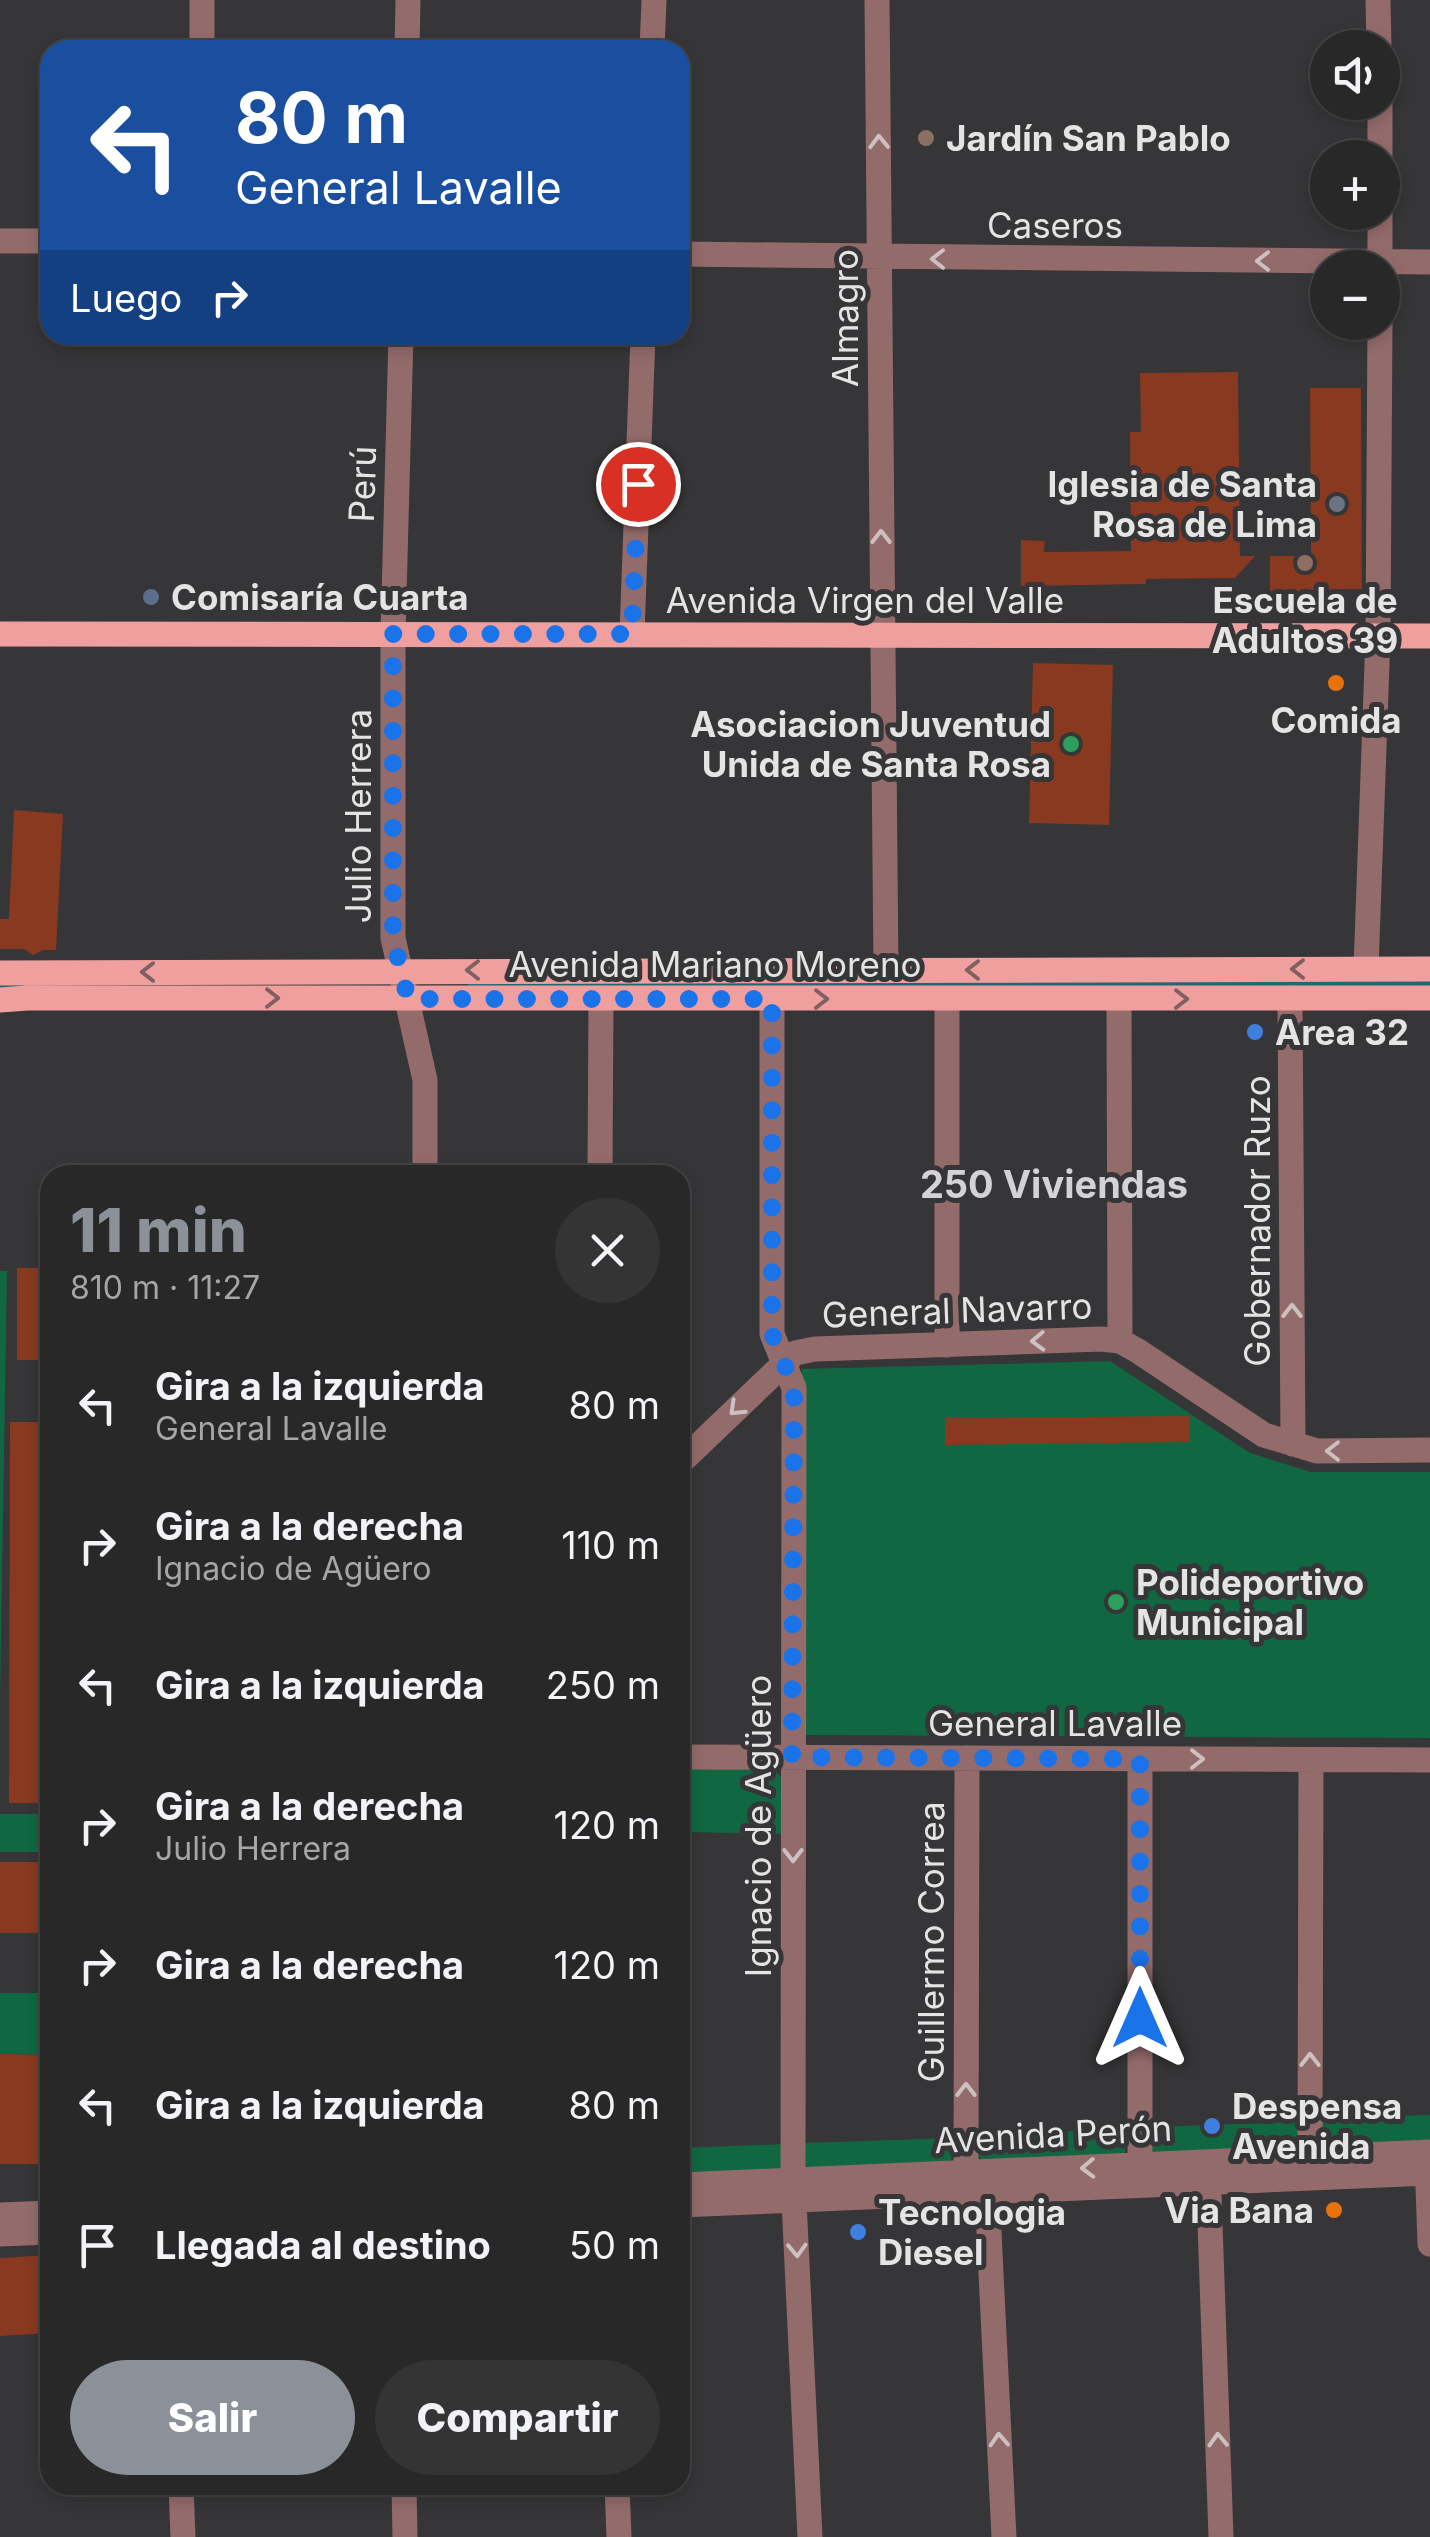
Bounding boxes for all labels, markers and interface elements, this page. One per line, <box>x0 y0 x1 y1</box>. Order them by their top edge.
map controls <box>1310 30 1400 340</box>
button: sound <box>1310 30 1400 120</box>
text: 80 m <box>235 75 408 160</box>
icon: left <box>70 80 200 210</box>
place label: Jardín San Pablo <box>946 117 1231 159</box>
marker: Jardín San Pablo <box>915 127 937 149</box>
one-way arrow <box>868 134 890 150</box>
button: + <box>1310 140 1400 230</box>
text: General Lavalle <box>235 160 562 215</box>
street label: Caseros <box>987 204 1123 246</box>
one-way arrow <box>929 248 944 270</box>
street label: Almagro <box>824 249 866 387</box>
one-way arrow <box>1254 250 1270 272</box>
button: − <box>1310 250 1400 340</box>
icon: right <box>202 270 257 325</box>
text: Luego <box>70 275 182 321</box>
pin <box>596 442 681 527</box>
street label: Perú <box>340 445 384 523</box>
icon: arrive <box>611 457 666 512</box>
place label: Iglesia de Santa Rosa de Lima <box>1047 463 1317 545</box>
marker: Iglesia de Santa Rosa de Lima <box>1326 493 1348 515</box>
one-way arrow <box>870 529 892 544</box>
marker: Escuela de Adultos 39 <box>1294 552 1316 574</box>
place label: Comisaría Cuarta <box>171 576 469 618</box>
street label: Avenida Virgen del Valle <box>666 579 1064 621</box>
place label: Escuela de Adultos 39 <box>1212 579 1398 661</box>
marker: Comisaría Cuarta <box>140 586 162 608</box>
marker: Comida <box>1325 672 1347 694</box>
place label: Comida <box>1270 699 1402 741</box>
place label: Asociacion Juventud Unida de Santa Rosa <box>690 703 1051 785</box>
street label: Julio Herrera <box>337 709 379 923</box>
marker: Asociacion Juventud Unida de Santa Rosa <box>1060 733 1082 755</box>
street label: Avenida Mariano Moreno <box>508 943 922 985</box>
one-way arrow <box>1289 958 1304 980</box>
one-way arrow <box>464 959 480 981</box>
one-way arrow <box>964 959 980 981</box>
one-way arrow <box>139 961 154 983</box>
one-way arrow <box>266 987 281 1009</box>
one-way arrow <box>814 988 829 1010</box>
one-way arrow <box>1174 988 1189 1010</box>
place label: Area 32 <box>1275 1011 1409 1053</box>
marker: Area 32 <box>1244 1021 1266 1043</box>
street label: Gobernador Ruzo <box>1236 1075 1278 1367</box>
district label: 250 Viviendas <box>920 1161 1188 1207</box>
text: 11 min <box>70 1194 247 1266</box>
button: close <box>555 1198 660 1303</box>
text: 810 m · 11:27 <box>70 1268 260 1307</box>
street label: General Navarro <box>821 1284 1093 1336</box>
one-way arrow <box>1281 1303 1303 1318</box>
one-way arrow <box>1029 1331 1045 1352</box>
text: Gira a la izquierda <box>155 1363 485 1409</box>
icon: left <box>70 1378 125 1433</box>
text: 80 m <box>569 1382 660 1428</box>
one-way arrow <box>730 1397 748 1415</box>
text: General Lavalle <box>155 1409 387 1448</box>
one-way arrow <box>1324 1440 1340 1462</box>
text: Gira a la derecha <box>155 1503 464 1549</box>
icon: right <box>70 1518 125 1573</box>
text: 110 m <box>561 1522 660 1568</box>
text: Ignacio de Agüero <box>155 1549 432 1588</box>
place label: Polideportivo Municipal <box>1136 1561 1364 1643</box>
marker: Polideportivo Municipal <box>1105 1591 1127 1613</box>
icon: left <box>70 1658 125 1713</box>
text: Gira a la izquierda <box>155 1662 485 1708</box>
text: 250 m <box>546 1662 660 1708</box>
street label: Ignacio de Agüero <box>737 1675 779 1977</box>
street label: General Lavalle <box>928 1702 1182 1744</box>
one-way arrow <box>1190 1748 1206 1770</box>
text: Gira a la derecha <box>155 1783 464 1829</box>
icon: right <box>70 1798 125 1853</box>
street label: Guillermo Correa <box>910 1801 952 2083</box>
text: 120 m <box>553 1802 660 1848</box>
text: Julio Herrera <box>155 1829 351 1868</box>
one-way arrow <box>782 1848 804 1863</box>
icon: right <box>70 1938 125 1993</box>
text: Gira a la derecha <box>155 1942 464 1988</box>
text: 120 m <box>553 1942 660 1988</box>
position arrow <box>1088 1966 1192 2070</box>
one-way arrow <box>1299 2052 1321 2068</box>
icon: left <box>70 2078 125 2133</box>
one-way arrow <box>955 2081 977 2096</box>
text: Gira a la izquierda <box>155 2082 485 2128</box>
text: 80 m <box>569 2082 660 2128</box>
place label: Despensa Avenida <box>1232 2085 1402 2167</box>
street label: Avenida Perón <box>933 2107 1173 2161</box>
marker: Despensa Avenida <box>1201 2115 1223 2137</box>
one-way arrow <box>1079 2157 1095 2178</box>
place label: Via Bana <box>1164 2189 1314 2231</box>
place label: Tecnologia Diesel <box>878 2191 1066 2273</box>
marker: Via Bana <box>1323 2199 1345 2221</box>
icon: arrive <box>70 2218 125 2273</box>
marker: Tecnologia Diesel <box>847 2221 869 2243</box>
text: Llegada al destino <box>155 2222 491 2268</box>
text: 50 m <box>569 2222 660 2268</box>
one-way arrow <box>787 2242 808 2258</box>
button: Salir <box>70 2360 355 2475</box>
button: Compartir <box>375 2360 660 2475</box>
one-way arrow <box>989 2431 1010 2447</box>
one-way arrow <box>1207 2431 1228 2447</box>

